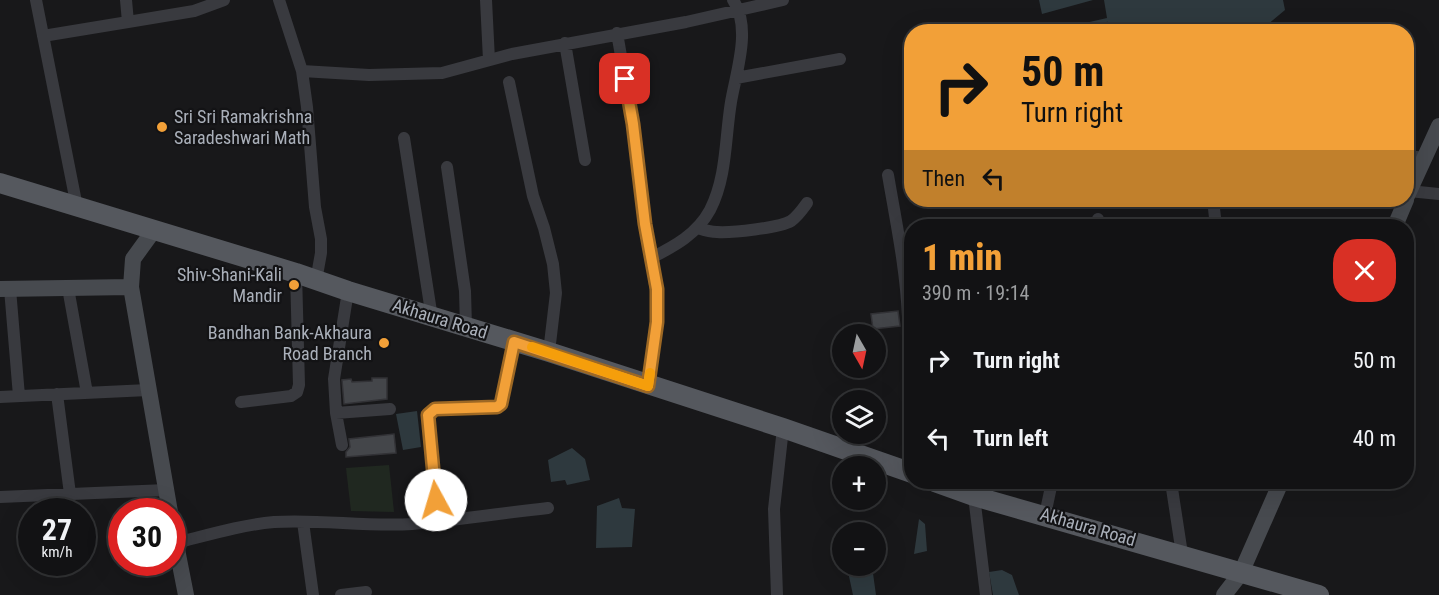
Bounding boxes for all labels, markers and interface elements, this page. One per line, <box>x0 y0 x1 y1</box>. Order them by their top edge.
text: 50 m <box>1021 47 1104 96</box>
icon: right <box>922 48 1000 126</box>
pin <box>599 53 650 104</box>
icon: arrive <box>608 62 641 95</box>
text: Turn right <box>1021 97 1123 129</box>
place label: Sri Sri Ramakrishna Saradeshwari Math <box>174 106 312 148</box>
marker: Sri Sri Ramakrishna Saradeshwari Math <box>155 120 169 134</box>
icon: left <box>977 162 1010 195</box>
text: Then <box>922 166 965 191</box>
text: 1 min <box>922 237 1002 279</box>
button: close <box>1333 239 1396 302</box>
place label: Shiv-Shani-Kali Mandir <box>177 264 283 306</box>
marker: Shiv-Shani-Kali Mandir <box>287 278 301 292</box>
text: 390 m · 19:14 <box>922 281 1029 305</box>
street label: Akhaura Road <box>390 294 490 343</box>
place label: Bandhan Bank-Akhaura Road Branch <box>208 322 372 364</box>
north arrow <box>832 324 886 378</box>
map controls <box>832 324 886 576</box>
marker: Bandhan Bank-Akhaura Road Branch <box>377 336 391 350</box>
icon: right <box>922 344 955 377</box>
text: Turn right <box>973 348 1060 373</box>
text: 50 m <box>1353 348 1396 373</box>
button: layers <box>832 390 886 444</box>
icon: left <box>922 422 955 455</box>
text: Turn left <box>973 426 1048 451</box>
text: 40 m <box>1353 426 1396 451</box>
button: + <box>832 456 886 510</box>
position arrow <box>404 468 468 532</box>
speed limit sign: 30 <box>108 498 186 576</box>
street label: Akhaura Road <box>1038 503 1138 550</box>
text: 27 <box>42 512 72 547</box>
button: − <box>832 522 886 576</box>
text: km/h <box>42 543 72 561</box>

